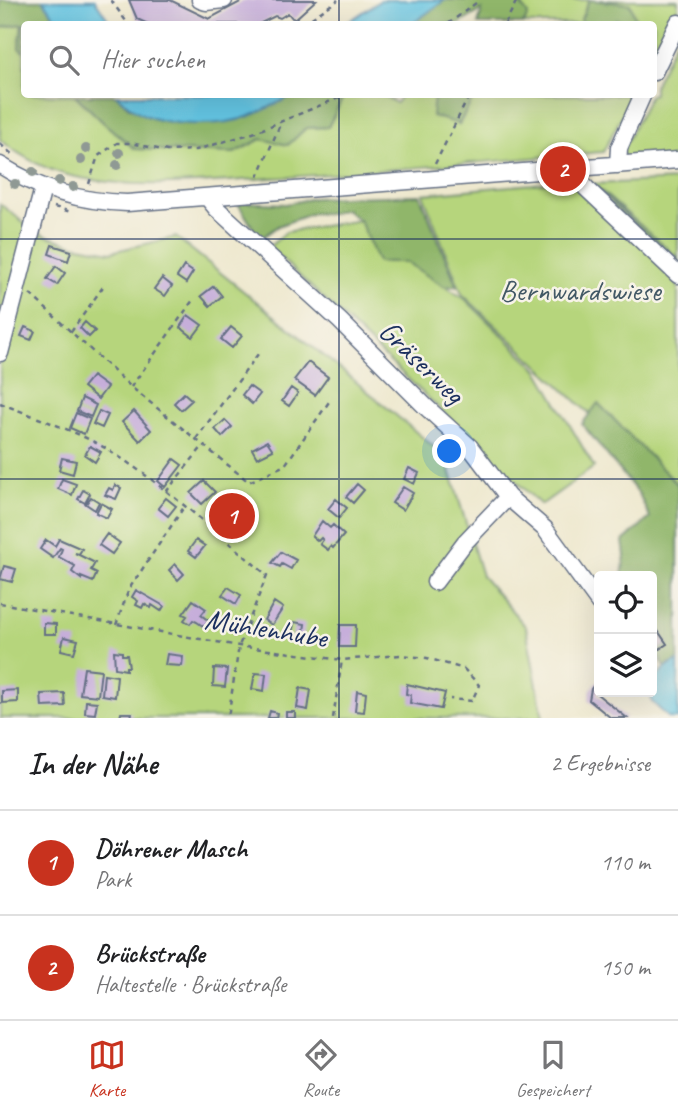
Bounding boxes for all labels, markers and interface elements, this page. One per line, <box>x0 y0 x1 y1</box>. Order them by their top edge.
search box <box>21 21 657 98</box>
icon: search <box>45 41 83 79</box>
text: Hier suchen <box>101 43 205 76</box>
pin: 2 <box>540 143 586 195</box>
park label: Bernwardswiese <box>500 271 663 309</box>
street label: Gräserweg <box>371 312 474 413</box>
your location <box>432 434 466 468</box>
pin: 1 <box>209 490 255 542</box>
map controls <box>594 571 657 697</box>
button: locate <box>594 571 657 634</box>
street label: Mühlenhube <box>202 600 332 657</box>
button: layers <box>594 634 657 697</box>
text: In der Nähe <box>28 745 157 783</box>
text: 2 Ergebnisse <box>550 749 650 778</box>
text: Döhrener Masch <box>95 832 247 865</box>
text: 1 <box>46 848 56 877</box>
text: 110 m <box>601 848 650 877</box>
text: Park <box>95 865 131 894</box>
text: Brückstraße <box>95 937 204 970</box>
text: 2 <box>46 953 56 982</box>
text: 150 m <box>601 953 650 982</box>
text: Haltestelle · Brückstraße <box>95 970 286 999</box>
tab: Karte <box>88 1036 126 1102</box>
tab: Route <box>302 1036 340 1102</box>
tab: Gespeichert <box>516 1036 590 1102</box>

